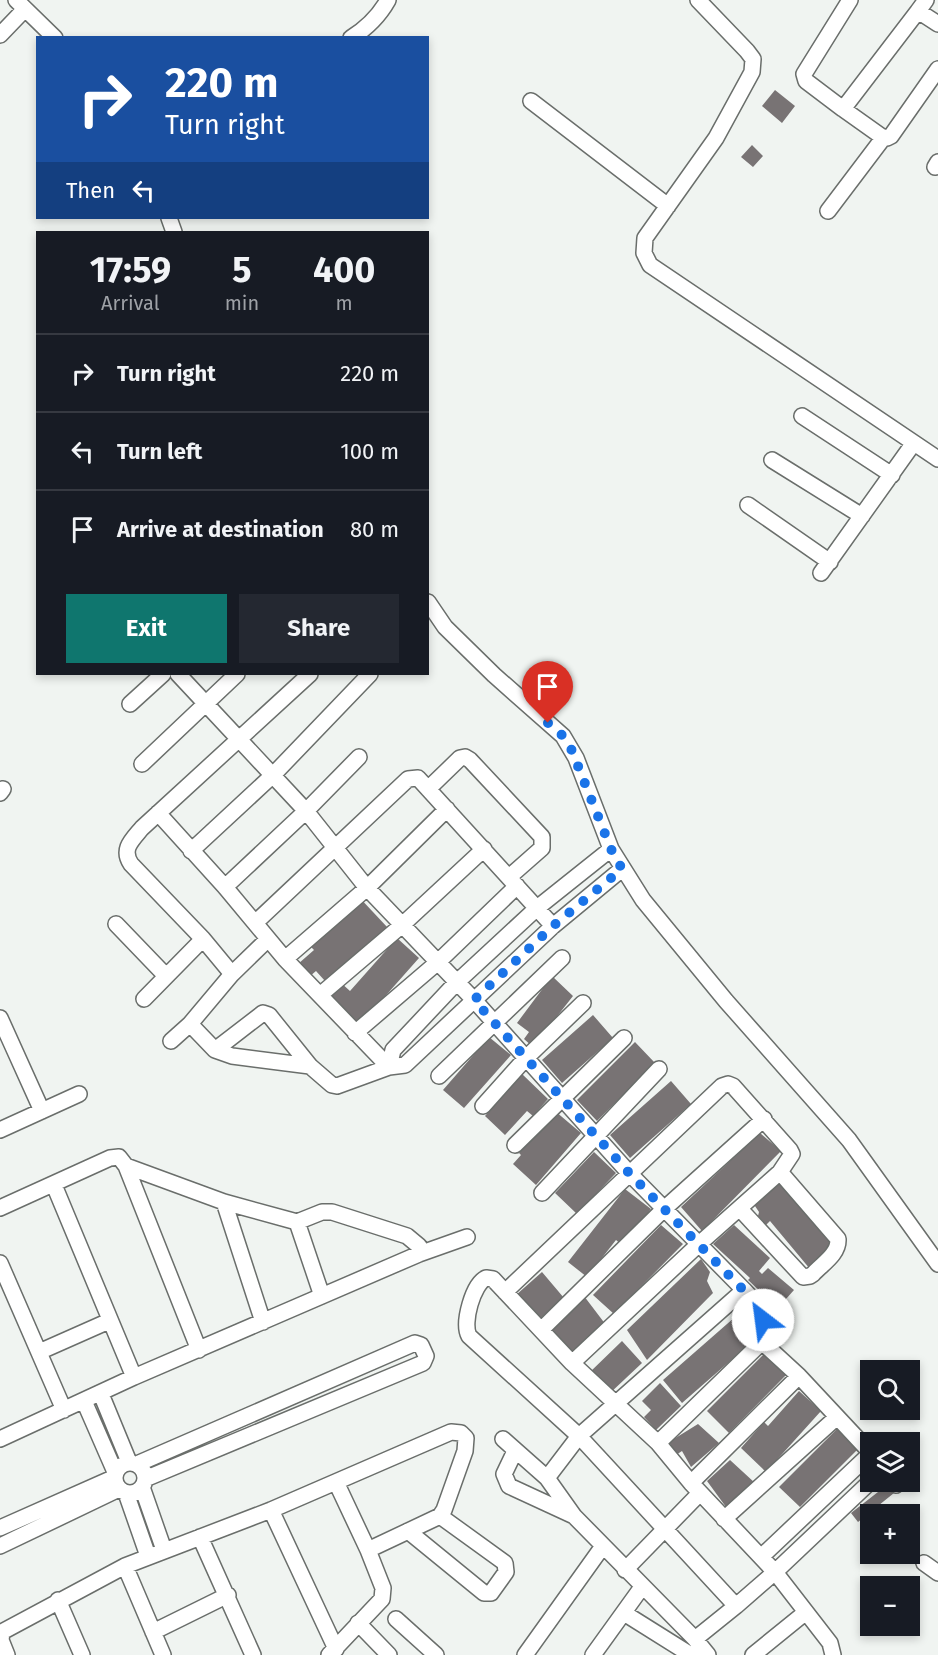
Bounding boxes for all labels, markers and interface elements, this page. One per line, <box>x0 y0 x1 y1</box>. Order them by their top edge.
text: 220 m <box>165 58 278 108</box>
icon: right <box>66 60 144 138</box>
text: Turn right <box>165 109 285 141</box>
icon: left <box>127 174 160 207</box>
text: Then <box>66 177 115 204</box>
text: 17:59 <box>90 248 171 292</box>
text: 5 <box>232 248 252 292</box>
text: 400 <box>313 248 375 292</box>
text: Arrival <box>101 291 160 315</box>
text: min <box>225 291 259 315</box>
text: m <box>336 291 353 315</box>
icon: right <box>66 357 99 390</box>
text: Turn right <box>117 360 216 387</box>
text: 220 m <box>340 360 399 387</box>
icon: left <box>66 435 99 468</box>
text: Turn left <box>117 438 202 465</box>
text: 100 m <box>340 438 399 465</box>
icon: arrive <box>66 513 99 546</box>
text: Arrive at destination <box>117 516 324 543</box>
text: 80 m <box>350 516 399 543</box>
button: Exit <box>66 594 227 663</box>
button: Share <box>239 594 399 663</box>
pin <box>522 661 573 723</box>
icon: arrive <box>531 670 564 703</box>
position arrow <box>731 1288 795 1352</box>
map controls <box>860 1360 920 1636</box>
button: search <box>860 1360 920 1420</box>
button: layers <box>860 1432 920 1492</box>
button: + <box>860 1504 920 1564</box>
button: − <box>860 1576 920 1636</box>

